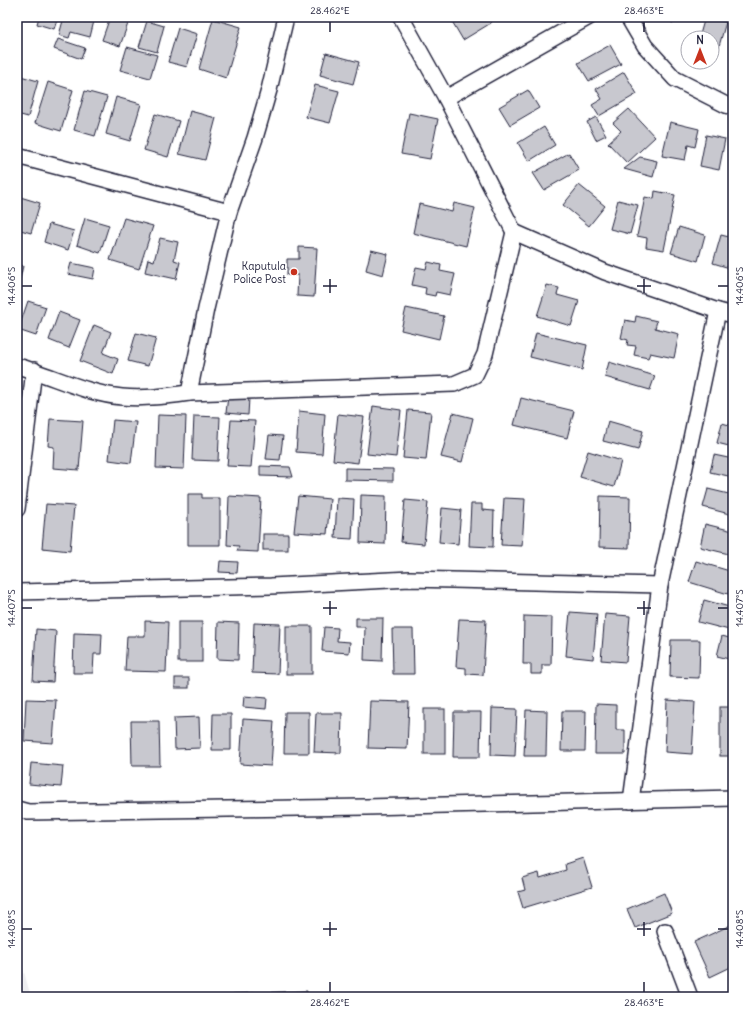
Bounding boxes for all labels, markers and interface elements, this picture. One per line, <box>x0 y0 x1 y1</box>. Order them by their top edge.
text: 28.462°E <box>310 4 350 17</box>
text: 28.463°E <box>624 4 664 17</box>
north arrow <box>680 30 720 70</box>
text: N <box>696 33 704 47</box>
place label: Kaputula Police Post <box>233 259 286 286</box>
text: 14.406°S <box>5 266 18 305</box>
text: 14.406°S <box>733 266 746 305</box>
marker: Kaputula Police Post <box>289 267 299 277</box>
text: 14.407°S <box>5 589 18 627</box>
text: 14.407°S <box>733 589 746 627</box>
text: 14.408°S <box>5 909 18 948</box>
text: 14.408°S <box>733 909 746 948</box>
text: 28.462°E <box>310 996 350 1009</box>
text: 28.463°E <box>624 996 664 1009</box>

